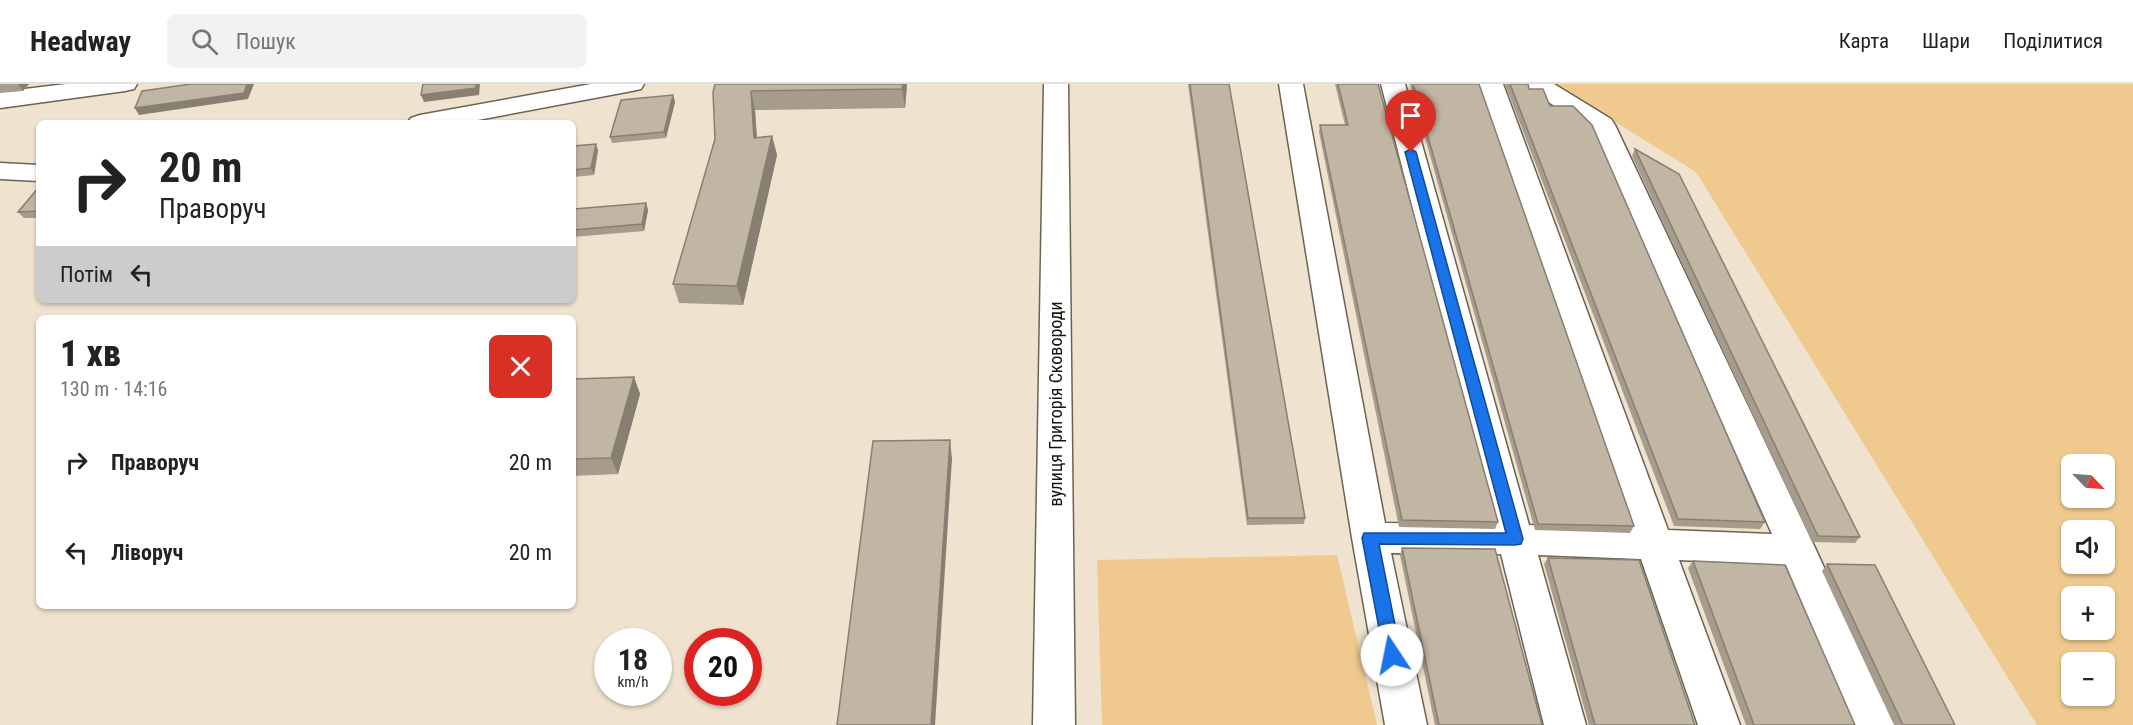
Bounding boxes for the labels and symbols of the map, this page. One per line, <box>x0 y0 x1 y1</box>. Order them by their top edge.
pin <box>1385 90 1436 152</box>
street label: вулиця Григорія Сковороди <box>1045 301 1066 507</box>
north arrow <box>2061 454 2115 508</box>
position arrow <box>1360 623 1424 687</box>
speed limit sign: 20 <box>684 628 762 706</box>

